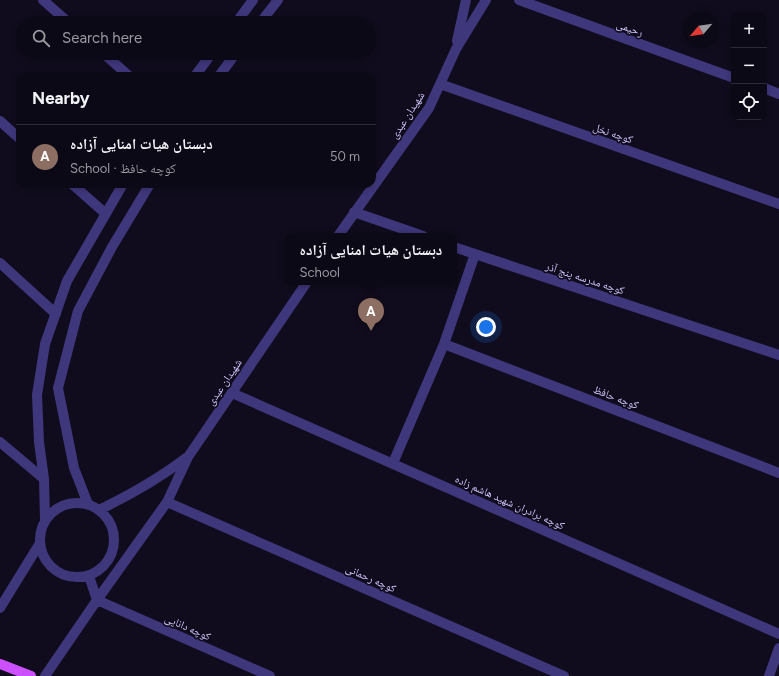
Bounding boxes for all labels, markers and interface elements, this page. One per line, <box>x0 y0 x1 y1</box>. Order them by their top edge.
north arrow <box>683 12 719 48</box>
map controls <box>731 12 767 120</box>
button: + <box>731 12 767 48</box>
search box <box>16 16 376 60</box>
street label: رحیمی <box>615 18 645 39</box>
icon: search <box>30 27 52 49</box>
text: Search here <box>62 29 142 47</box>
button: − <box>731 48 767 84</box>
button: locate <box>731 84 767 120</box>
text: Nearby <box>32 88 90 108</box>
street label: شهیدان عبدی <box>387 89 427 141</box>
street label: کوچه نخل <box>591 121 635 146</box>
text: دبستان هیات امنایی آزاده <box>70 135 213 153</box>
text: A <box>40 149 50 164</box>
text: 50 m <box>330 149 360 164</box>
text: School · کوچه حافظ <box>70 161 176 176</box>
popup <box>285 233 457 285</box>
text: دبستان هیات امنایی آزاده <box>300 241 442 259</box>
street label: کوچه مدرسه پنج آذر <box>543 259 626 298</box>
text: School <box>300 265 340 280</box>
pin: A <box>358 298 384 331</box>
your location <box>476 317 496 337</box>
street label: شهیدان عبدی <box>204 357 245 408</box>
street label: کوچه حافظ <box>591 383 641 412</box>
street label: کوچه برادران شهید هاشم زاده <box>453 472 567 534</box>
street label: کوچه رحمانی <box>344 562 398 595</box>
street label: کوچه دانایی <box>163 612 213 643</box>

